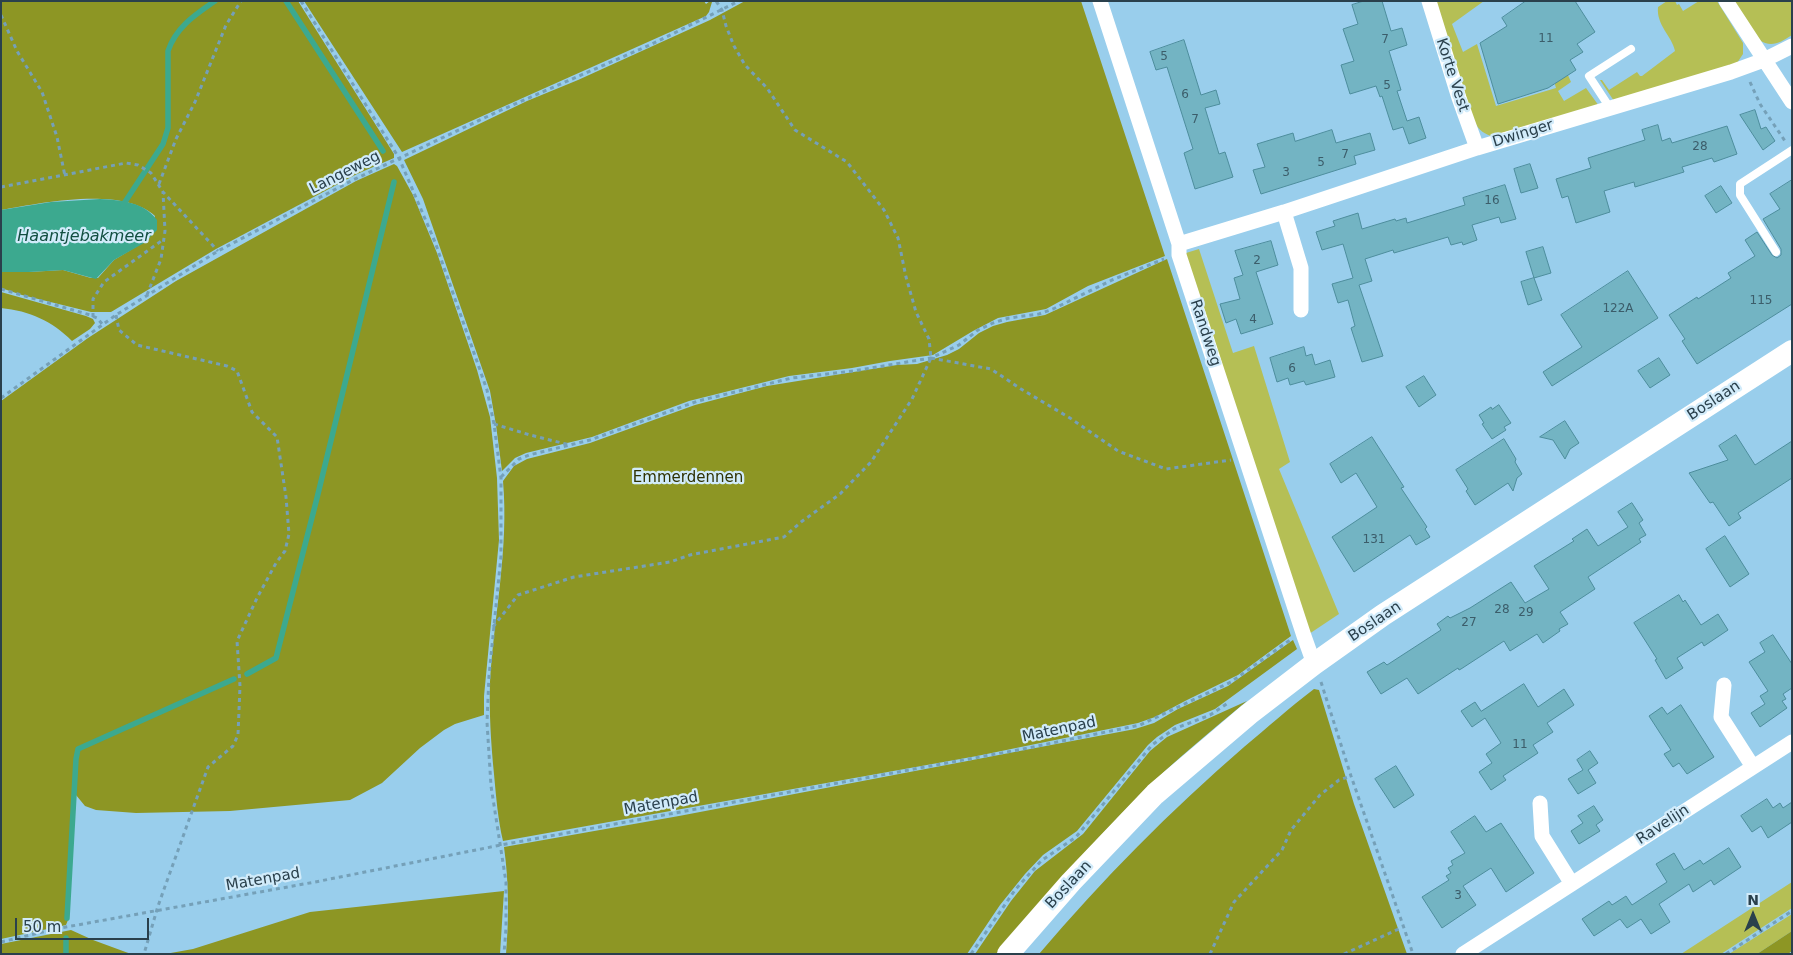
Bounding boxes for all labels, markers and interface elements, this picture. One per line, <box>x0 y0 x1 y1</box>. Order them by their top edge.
house number: 11 <box>1538 32 1554 46</box>
house number: 7 <box>1381 33 1389 47</box>
street label: Korte Vest <box>1432 36 1472 114</box>
house number: 5 <box>1160 50 1168 64</box>
house number: 5 <box>1383 79 1391 93</box>
house number: 6 <box>1181 88 1189 102</box>
house number: 7 <box>1191 113 1199 127</box>
street label: Dwinger <box>1491 116 1555 152</box>
house number: 28 <box>1692 140 1708 154</box>
street label: Langeweg <box>307 148 383 198</box>
house number: 7 <box>1341 148 1349 162</box>
house number: 5 <box>1317 156 1325 170</box>
house number: 3 <box>1282 166 1290 180</box>
house number: 16 <box>1484 194 1500 208</box>
water label: Haantjebakmeer <box>17 227 151 247</box>
house number: 2 <box>1253 254 1261 268</box>
house number: 115 <box>1750 294 1772 308</box>
street label: Randweg <box>1186 297 1224 369</box>
house number: 122A <box>1602 302 1634 316</box>
house number: 4 <box>1249 313 1257 327</box>
house number: 6 <box>1288 362 1296 376</box>
street label: Boslaan <box>1684 377 1744 425</box>
park label: Emmerdennen <box>633 469 743 487</box>
house number: 131 <box>1363 533 1385 547</box>
street label: Boslaan <box>1345 598 1405 646</box>
house number: 28 <box>1494 603 1510 617</box>
house number: 29 <box>1518 606 1534 620</box>
house number: 27 <box>1461 616 1477 630</box>
street label: Matenpad <box>1020 713 1098 747</box>
house number: 11 <box>1512 738 1528 752</box>
street label: Matenpad <box>623 789 699 819</box>
street label: Ravelijn <box>1633 801 1693 849</box>
street label: Boslaan <box>1042 857 1096 913</box>
street label: Matenpad <box>225 865 301 895</box>
house number: 3 <box>1454 889 1462 903</box>
north arrow <box>1728 890 1778 940</box>
text: N <box>1747 892 1759 908</box>
scale bar <box>18 908 151 940</box>
text: 50 m <box>23 918 61 936</box>

